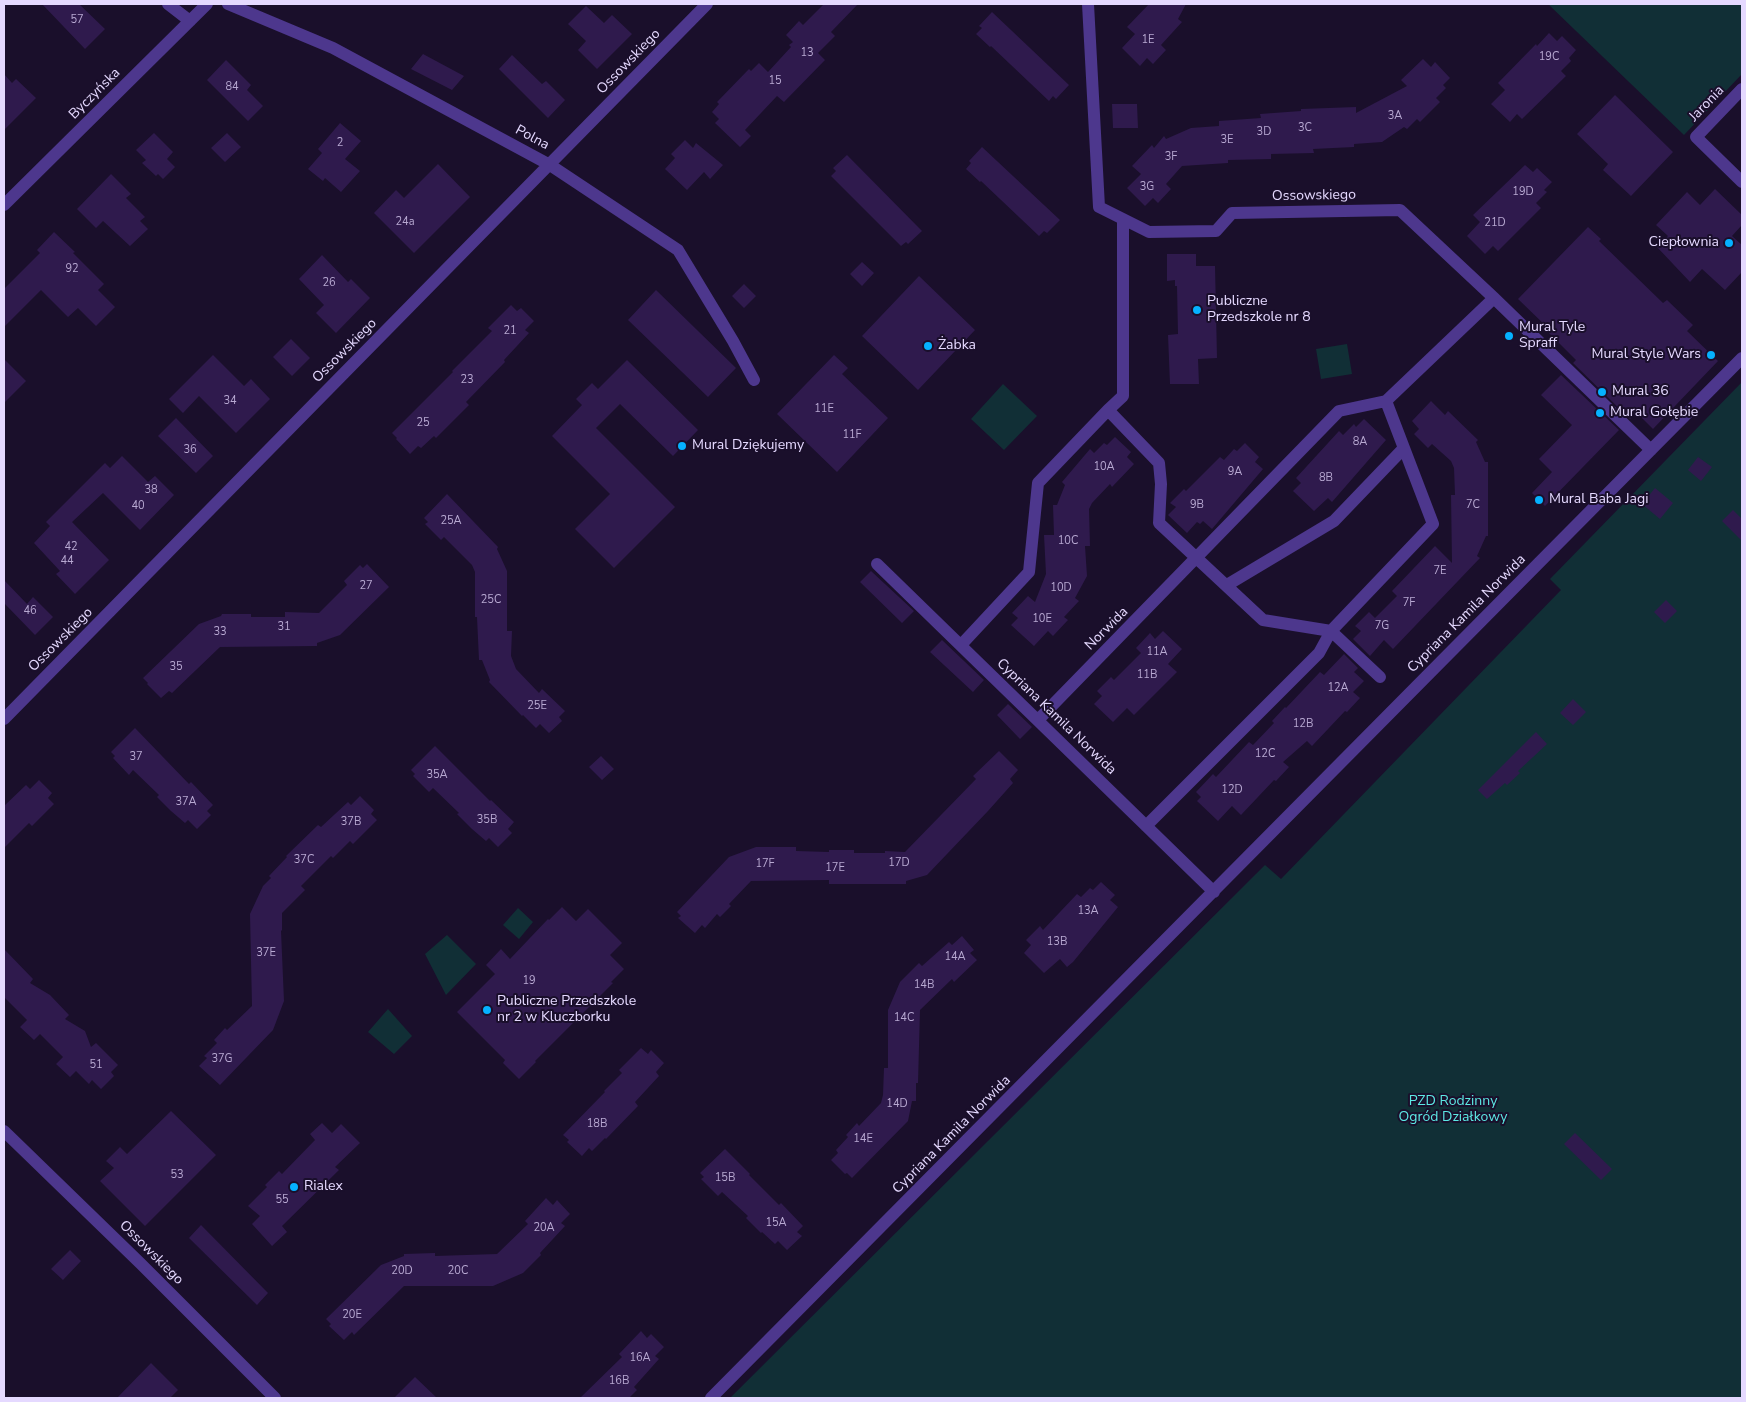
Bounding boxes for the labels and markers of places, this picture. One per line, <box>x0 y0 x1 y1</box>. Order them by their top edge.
place label: Ciepłownia <box>1649 235 1719 251</box>
marker: Ciepłownia <box>1723 237 1735 249</box>
place label: Publiczne Przedszkole nr 8 <box>1207 294 1311 326</box>
marker: Publiczne Przedszkole nr 8 <box>1191 304 1203 316</box>
place label: Mural Tyle Spraff <box>1519 320 1585 352</box>
marker: Mural Tyle Spraff <box>1503 330 1515 342</box>
place label: Żabka <box>938 338 976 354</box>
marker: Żabka <box>922 340 934 352</box>
place label: Mural Style Wars <box>1591 347 1701 363</box>
marker: Mural Style Wars <box>1705 349 1717 361</box>
place label: Mural 36 <box>1612 384 1669 400</box>
marker: Mural 36 <box>1596 386 1608 398</box>
place label: Mural Gołębie <box>1610 405 1698 421</box>
marker: Mural Gołębie <box>1594 407 1606 419</box>
place label: Mural Dziękujemy <box>692 438 804 454</box>
marker: Mural Dziękujemy <box>676 440 688 452</box>
place label: Mural Baba Jagi <box>1549 492 1648 508</box>
marker: Mural Baba Jagi <box>1533 494 1545 506</box>
place label: Publiczne Przedszkole nr 2 w Kluczborku <box>497 994 636 1026</box>
marker: Publiczne Przedszkole nr 2 w Kluczborku <box>481 1004 493 1016</box>
place label: Rialex <box>304 1179 343 1195</box>
marker: Rialex <box>288 1181 300 1193</box>

